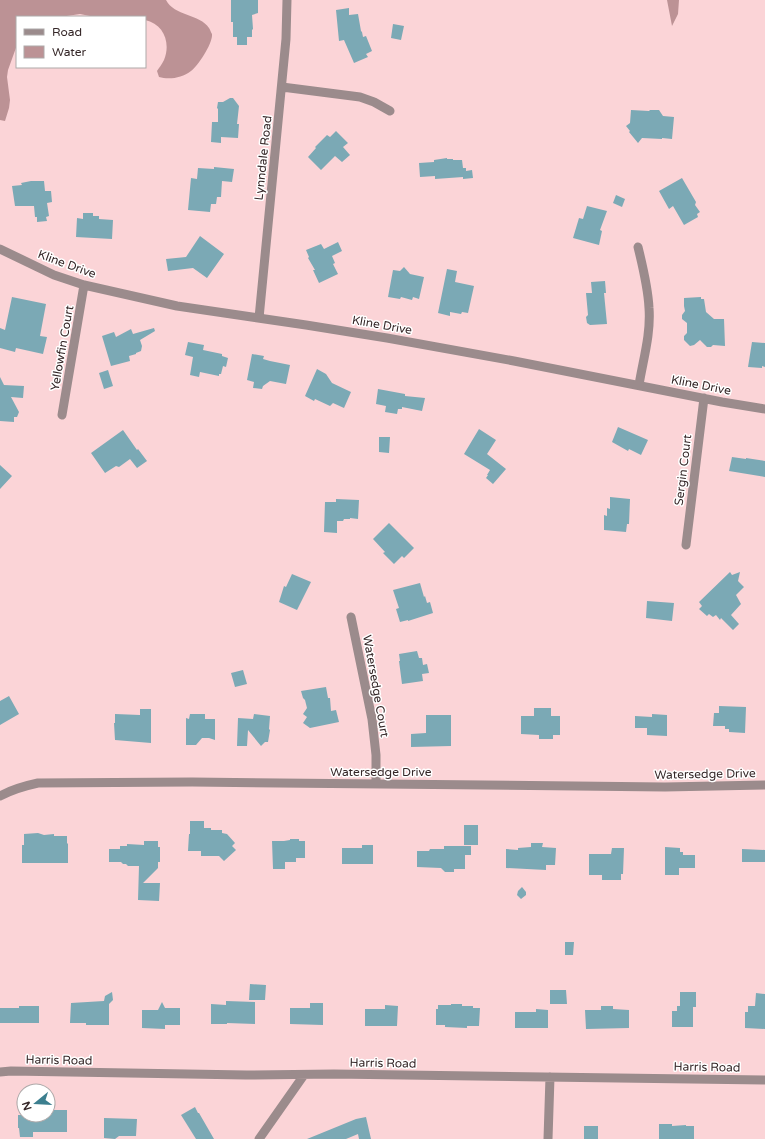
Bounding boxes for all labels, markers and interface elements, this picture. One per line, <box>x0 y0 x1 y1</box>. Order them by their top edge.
legend <box>16 16 146 68</box>
text: Road <box>52 25 82 39</box>
text: Water <box>52 45 87 59</box>
street label: Lynndale Road <box>252 115 274 201</box>
street label: Kline Drive <box>36 247 98 281</box>
street label: Yellowfin Court <box>48 304 76 392</box>
street label: Kline Drive <box>351 313 413 337</box>
street label: Kline Drive <box>670 372 732 398</box>
street label: Sergin Court <box>672 433 694 506</box>
street label: Watersedge Court <box>360 634 392 739</box>
street label: Watersedge Drive <box>330 765 432 779</box>
street label: Watersedge Drive <box>654 766 756 782</box>
street label: Harris Road <box>25 1052 93 1068</box>
street label: Harris Road <box>349 1055 417 1071</box>
street label: Harris Road <box>673 1059 741 1075</box>
north arrow <box>16 1083 56 1123</box>
text: N <box>19 1100 35 1112</box>

